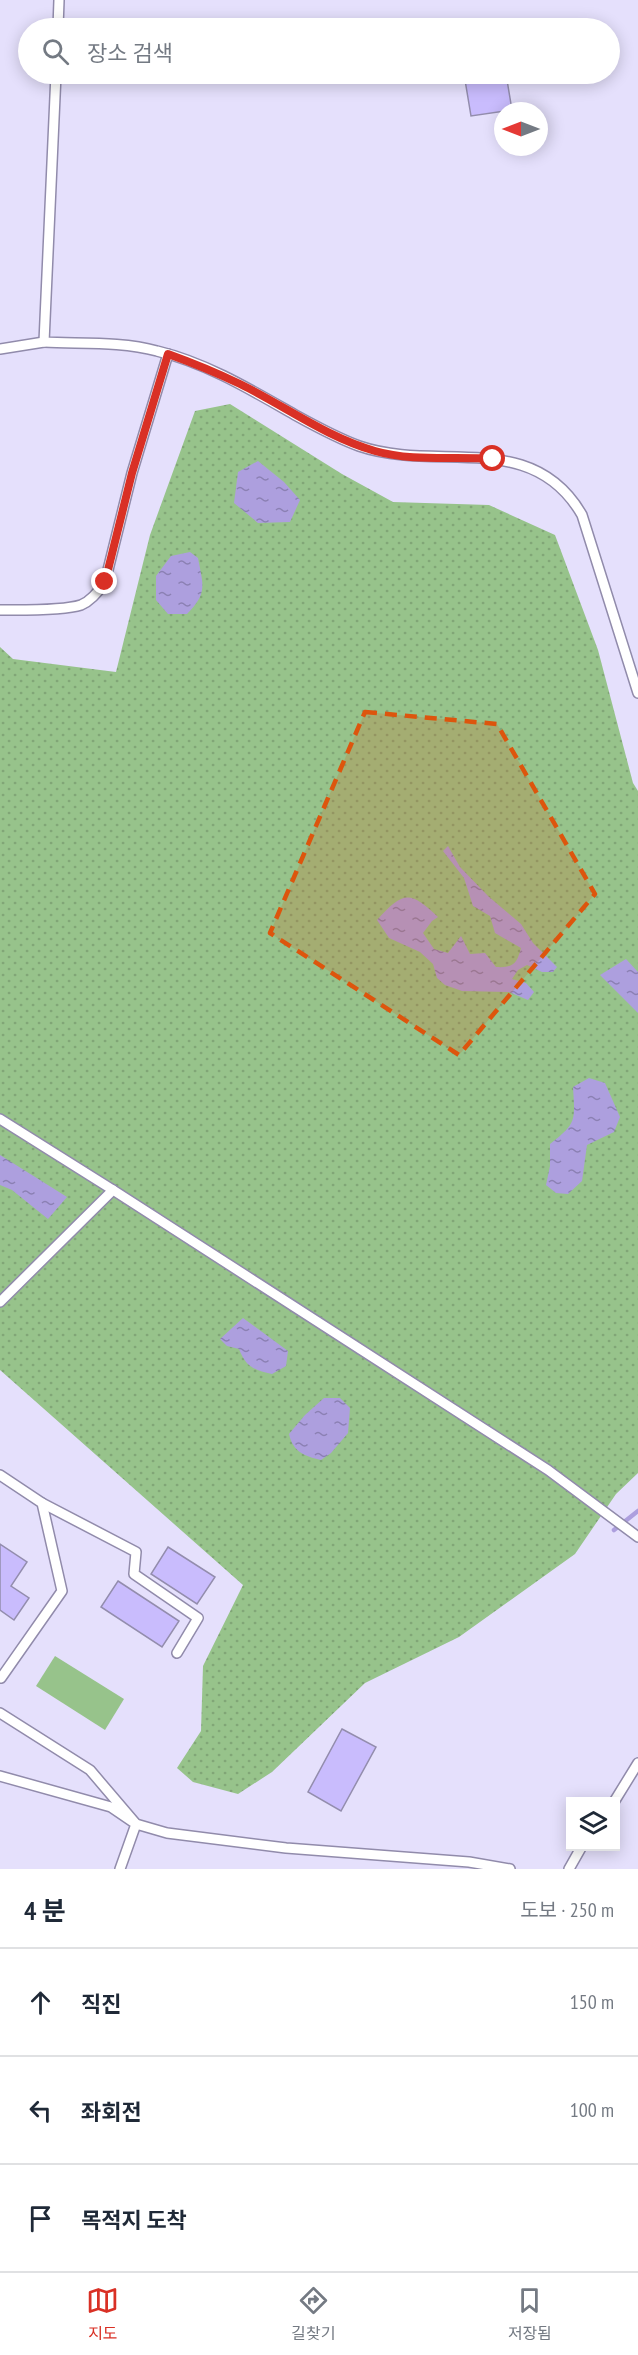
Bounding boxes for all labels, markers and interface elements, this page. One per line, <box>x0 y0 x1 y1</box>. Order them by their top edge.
search box <box>18 18 620 84</box>
icon: search <box>39 35 72 68</box>
text: 장소 검색 <box>87 39 173 67</box>
north arrow <box>494 102 548 156</box>
route start <box>479 445 505 471</box>
route end <box>91 568 117 594</box>
map controls <box>566 1797 620 1851</box>
button: layers <box>566 1797 620 1851</box>
text: 4 분 <box>24 1894 66 1927</box>
text: 도보 · 250 m <box>520 1897 614 1923</box>
icon: ahead <box>24 1986 57 2019</box>
text: 150 m <box>570 1989 614 2015</box>
text: 직진 <box>81 1990 121 2018</box>
icon: left <box>24 2094 57 2127</box>
text: 100 m <box>570 2097 614 2123</box>
text: 좌회전 <box>81 2098 142 2126</box>
icon: arrive <box>24 2202 57 2235</box>
text: 목적지 도착 <box>81 2206 187 2234</box>
tab: 지도 <box>86 2284 119 2344</box>
tab: 길찾기 <box>291 2284 336 2344</box>
tab: 저장됨 <box>508 2284 552 2344</box>

